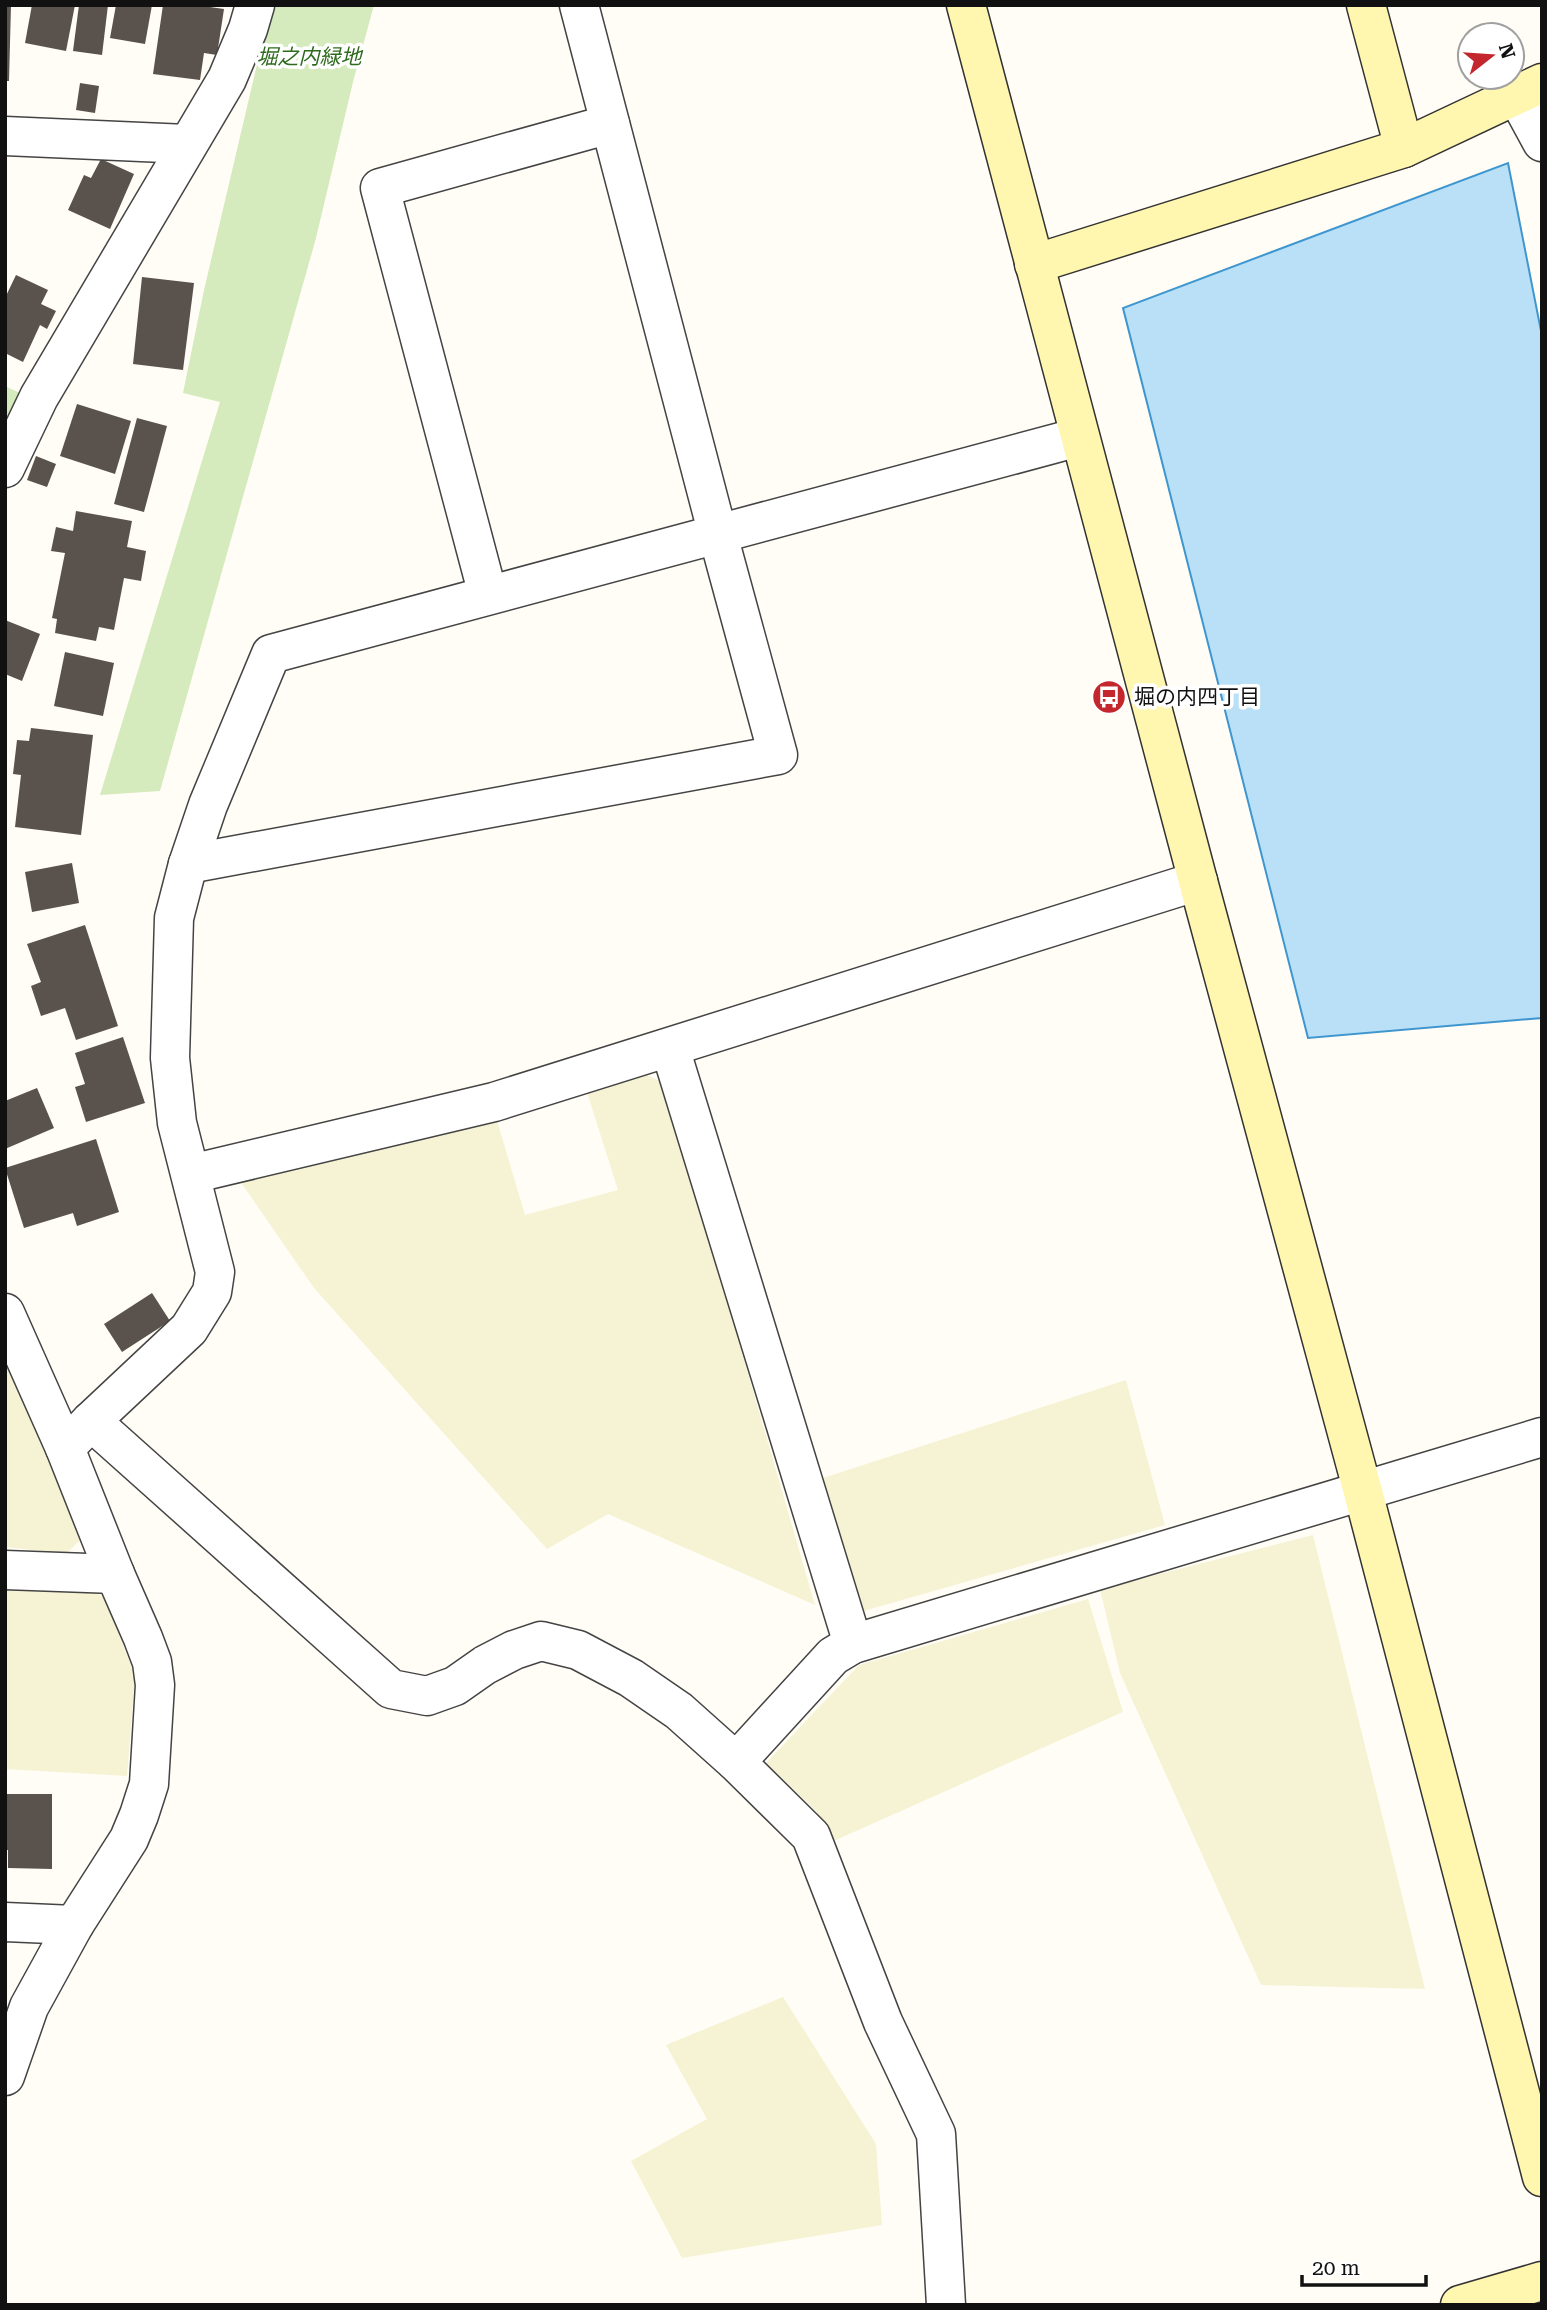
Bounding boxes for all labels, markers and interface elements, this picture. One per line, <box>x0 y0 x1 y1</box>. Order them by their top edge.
north arrow <box>1456 21 1526 91</box>
text: N <box>1494 41 1520 62</box>
park label: 堀之内緑地 <box>257 45 363 69</box>
bus stop icon: 堀の内四丁目 <box>1090 678 1128 716</box>
place label: 堀の内四丁目 <box>1134 685 1260 709</box>
scale bar <box>1302 2244 1426 2288</box>
text: 20 m <box>1312 2256 1360 2280</box>

